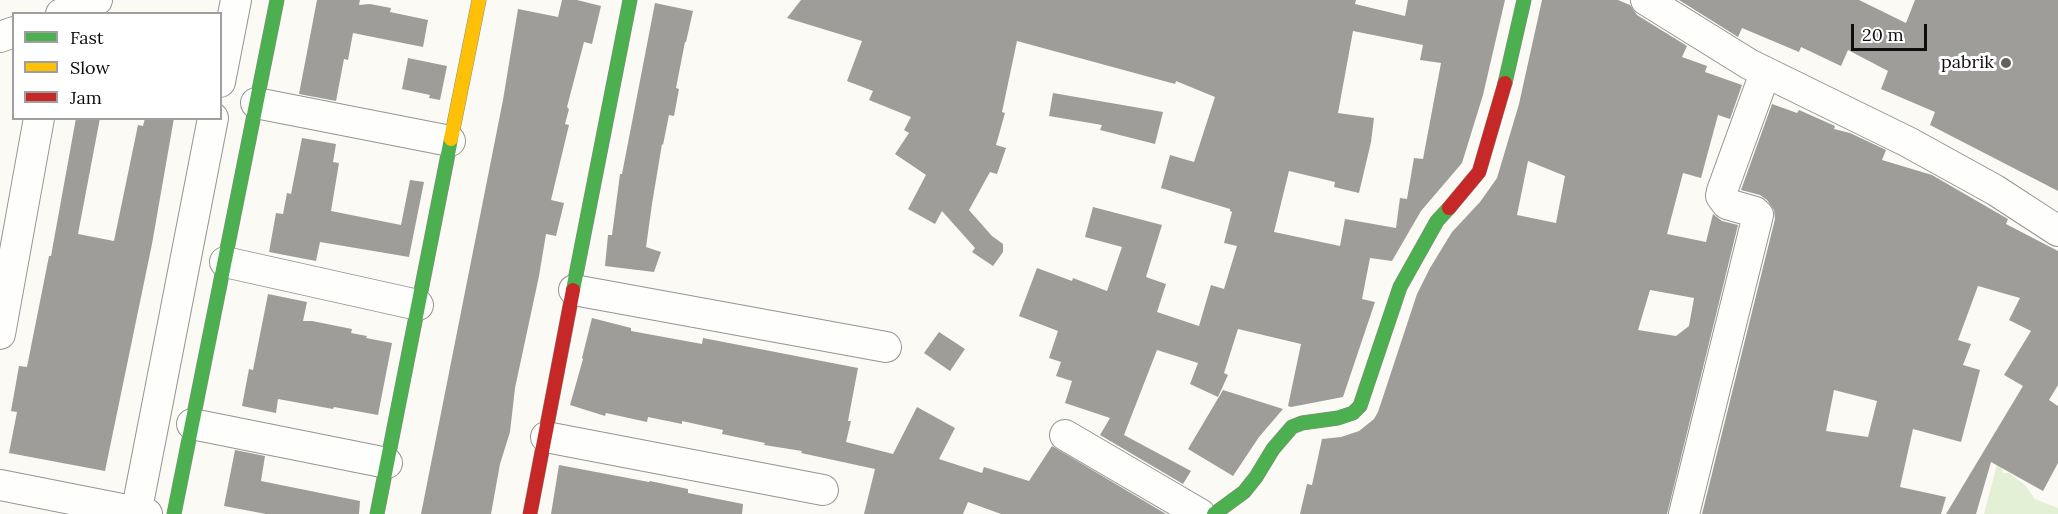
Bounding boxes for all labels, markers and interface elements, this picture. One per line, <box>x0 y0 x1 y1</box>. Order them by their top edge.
legend <box>12 12 222 120</box>
scale bar <box>1854 12 1930 50</box>
text: 20 m <box>1862 23 1904 46</box>
text: Fast <box>70 26 104 49</box>
place label: pabrik <box>1941 52 1994 74</box>
text: Slow <box>70 56 110 79</box>
marker: pabrik <box>1999 56 2013 70</box>
text: Jam <box>70 86 102 109</box>

